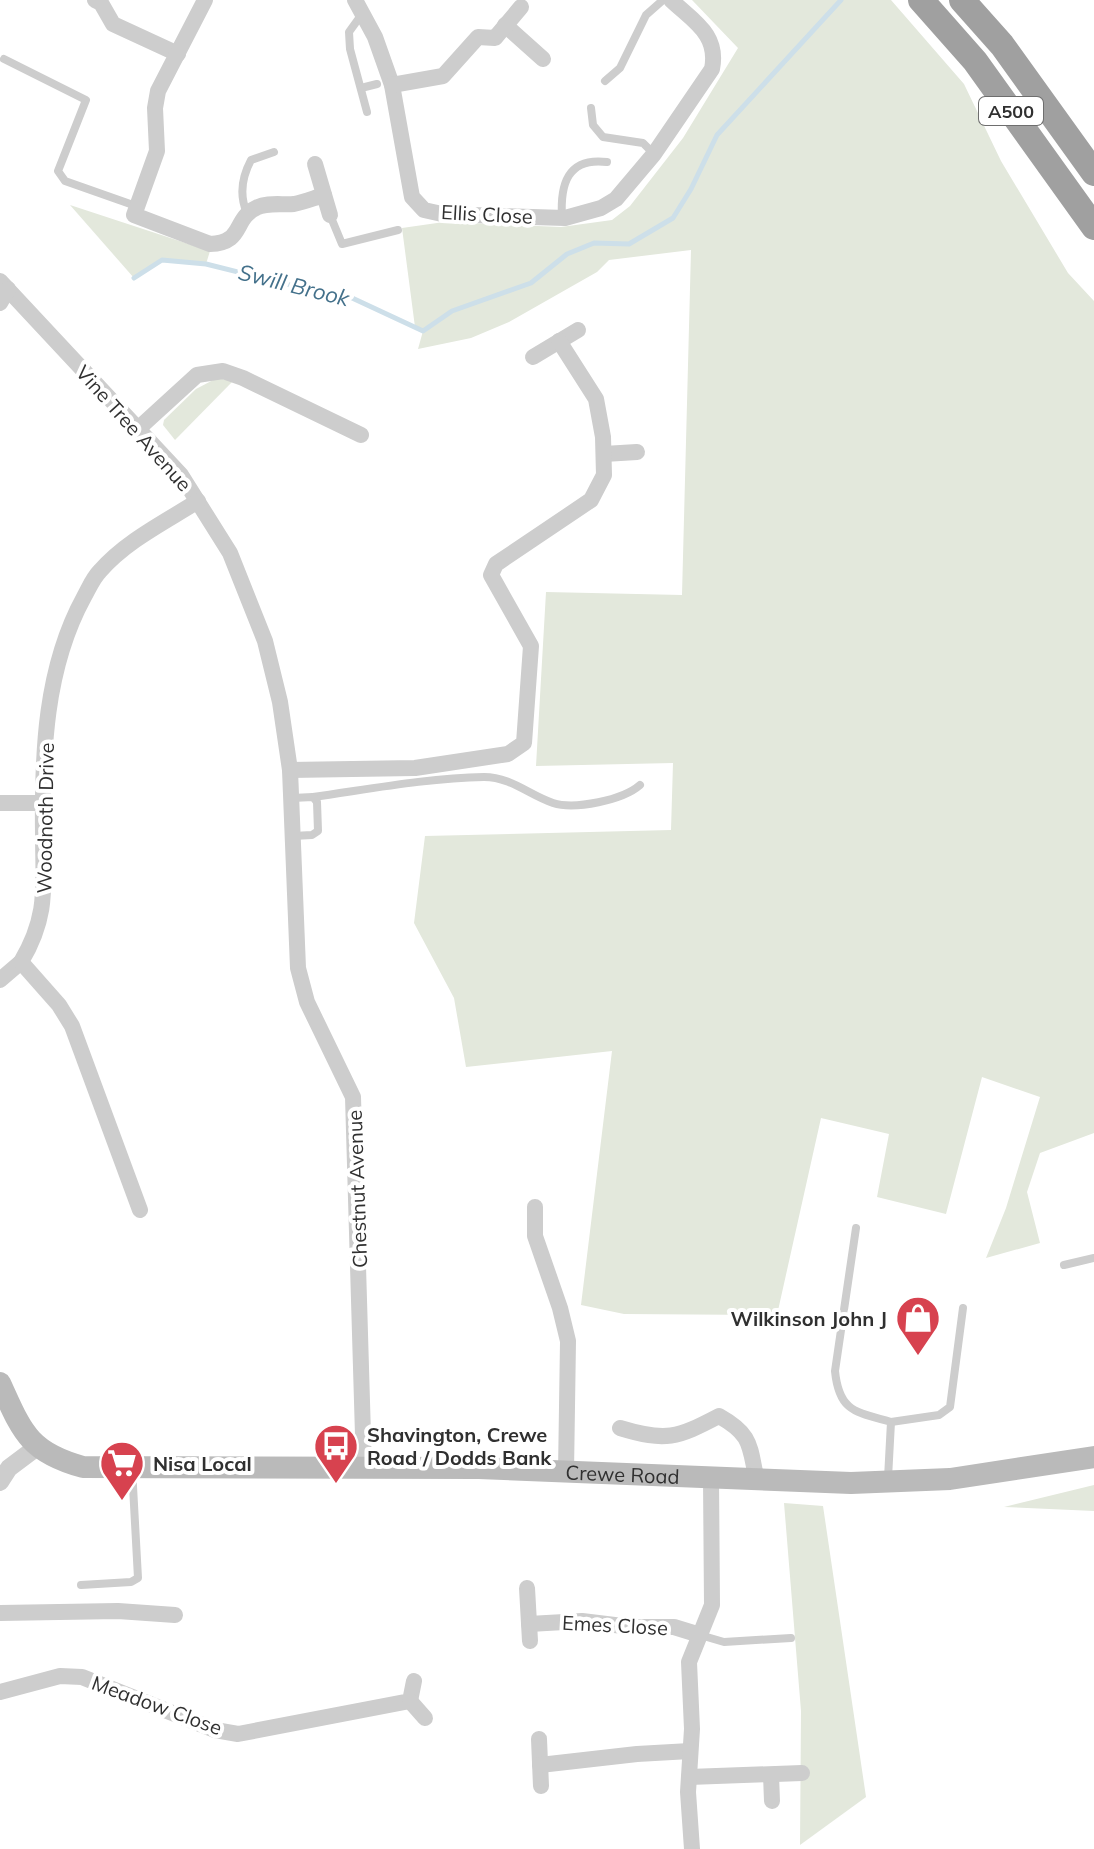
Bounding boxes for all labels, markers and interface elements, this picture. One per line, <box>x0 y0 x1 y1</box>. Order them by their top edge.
road number: A500 <box>979 97 1043 125</box>
street label: Ellis Close <box>440 199 534 229</box>
water label: Swill Brook <box>236 258 353 312</box>
street label: Vine Tree Avenue <box>71 360 197 496</box>
street label: Woodnoth Drive <box>31 742 59 894</box>
street label: Chestnut Avenue <box>342 1109 372 1269</box>
shop icon: Wilkinson John J <box>894 1294 942 1357</box>
place label: Wilkinson John J <box>731 1306 887 1331</box>
bus stop icon: Shavington, Crewe Road / Dodds Bank <box>312 1422 360 1485</box>
place label: Shavington, Crewe Road / Dodds Bank <box>367 1422 552 1470</box>
supermarket icon: Nisa Local <box>98 1439 146 1502</box>
place label: Nisa Local <box>153 1451 252 1476</box>
street label: Crewe Road <box>565 1459 680 1489</box>
street label: Emes Close <box>561 1610 669 1640</box>
street label: Meadow Close <box>89 1670 225 1740</box>

